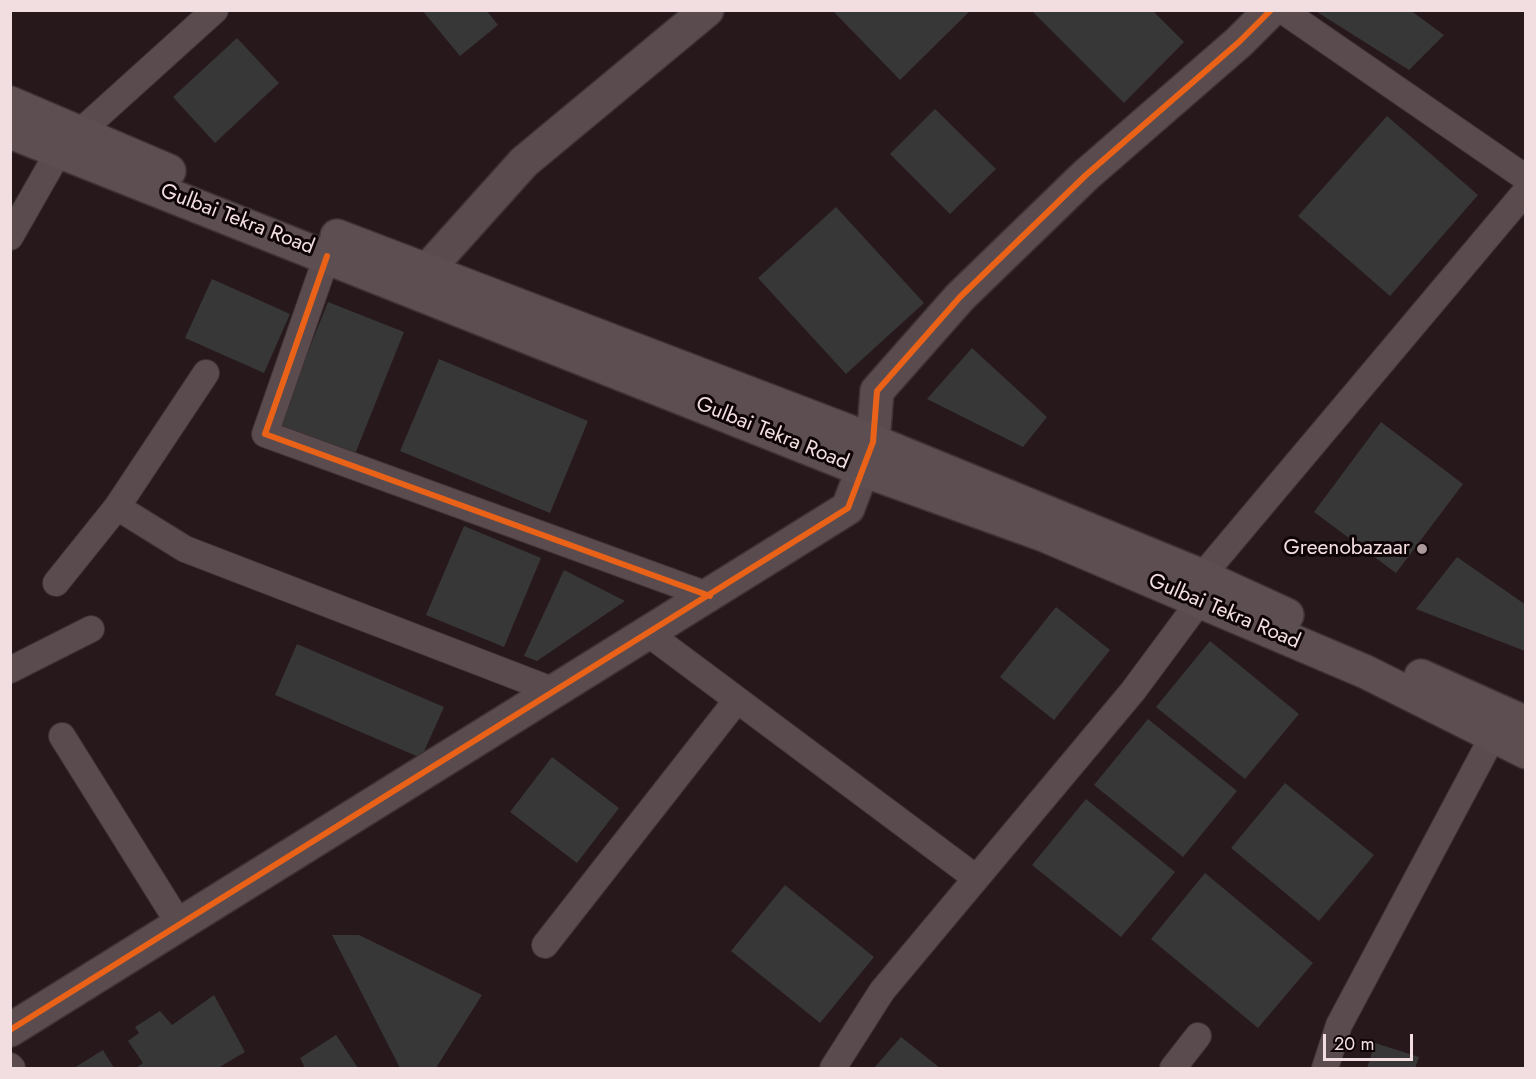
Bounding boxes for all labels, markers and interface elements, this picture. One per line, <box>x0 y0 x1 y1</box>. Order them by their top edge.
street label: Gulbai Tekra Road <box>157 179 317 261</box>
street label: Gulbai Tekra Road <box>692 392 852 476</box>
place label: Greenobazaar <box>1284 536 1410 562</box>
marker: Greenobazaar <box>1415 542 1429 556</box>
street label: Gulbai Tekra Road <box>1144 569 1304 655</box>
scale bar <box>1326 1022 1416 1060</box>
text: 20 m <box>1334 1031 1374 1057</box>

